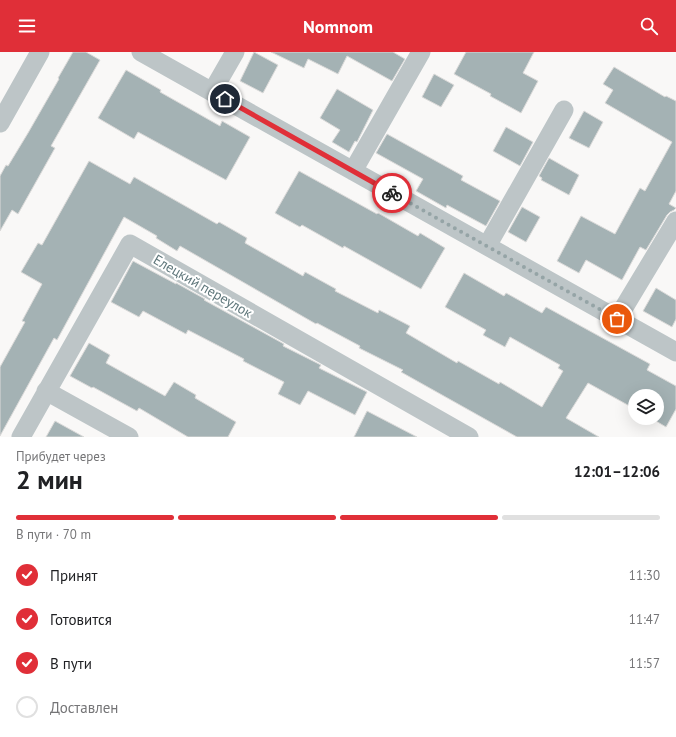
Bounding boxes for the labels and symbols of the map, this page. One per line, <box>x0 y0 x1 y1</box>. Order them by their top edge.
pin <box>208 82 242 116</box>
courier <box>372 173 412 213</box>
street label: Елецкий переулок <box>150 250 256 322</box>
pin <box>600 302 634 336</box>

